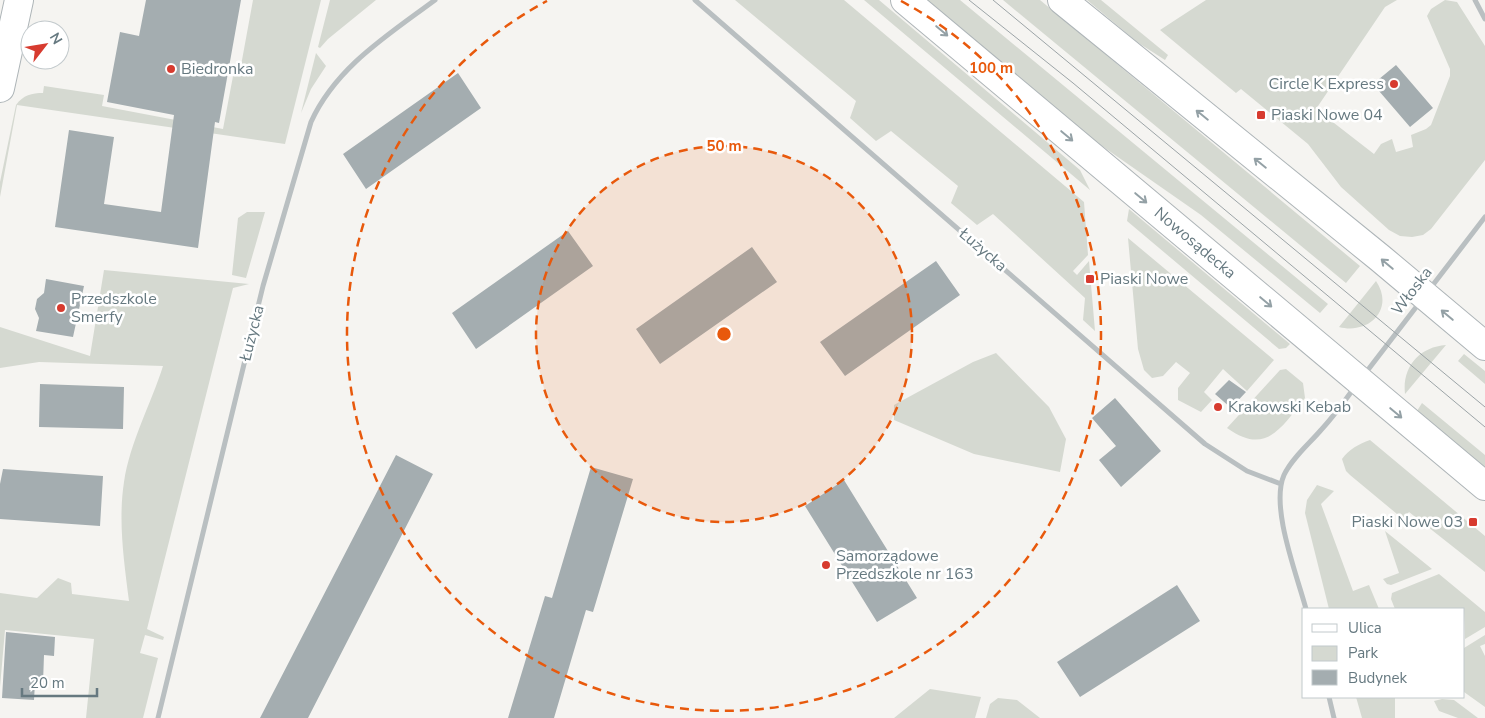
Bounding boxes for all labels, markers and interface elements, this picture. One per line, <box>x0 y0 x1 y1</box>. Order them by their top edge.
north arrow <box>20 20 70 70</box>
one-way arrow <box>936 26 949 37</box>
text: N <box>45 29 67 48</box>
place label: Biedronka <box>181 58 253 80</box>
text: 100 m <box>969 58 1013 78</box>
marker: Biedronka <box>165 63 177 75</box>
place label: Circle K Express <box>1269 73 1384 95</box>
marker: Circle K Express <box>1388 78 1400 90</box>
place label: Piaski Nowe 04 <box>1271 104 1383 126</box>
marker: Piaski Nowe 04 <box>1255 109 1267 121</box>
one-way arrow <box>1196 110 1209 121</box>
one-way arrow <box>1060 130 1073 141</box>
text: 50 m <box>706 136 742 156</box>
one-way arrow <box>1254 158 1267 169</box>
one-way arrow <box>1135 193 1148 204</box>
street label: Nowosądecka <box>1149 202 1241 284</box>
street label: Łużycka <box>954 222 1012 277</box>
one-way arrow <box>1381 259 1394 270</box>
street label: Włoska <box>1387 262 1437 320</box>
place label: Piaski Nowe <box>1100 268 1188 290</box>
marker: Piaski Nowe <box>1084 273 1096 285</box>
place label: Przedszkole Smerfy <box>71 288 157 328</box>
one-way arrow <box>1259 297 1272 308</box>
marker: Przedszkole Smerfy <box>55 302 67 314</box>
street label: Łużycka <box>234 303 270 364</box>
one-way arrow <box>1441 309 1454 320</box>
centre of rings <box>715 325 733 343</box>
place label: Krakowski Kebab <box>1228 396 1351 418</box>
marker: Krakowski Kebab <box>1212 401 1224 413</box>
one-way arrow <box>1390 407 1403 418</box>
place label: Piaski Nowe 03 <box>1351 511 1463 533</box>
marker: Piaski Nowe 03 <box>1467 516 1479 528</box>
place label: Samorządowe Przedszkole nr 163 <box>836 545 974 585</box>
marker: Samorządowe Przedszkole nr 163 <box>820 559 832 571</box>
legend <box>1302 608 1465 698</box>
text: Ulica <box>1348 618 1382 638</box>
text: Park <box>1348 643 1378 663</box>
scale bar <box>22 666 98 698</box>
text: Budynek <box>1348 668 1408 688</box>
text: 20 m <box>30 673 65 693</box>

